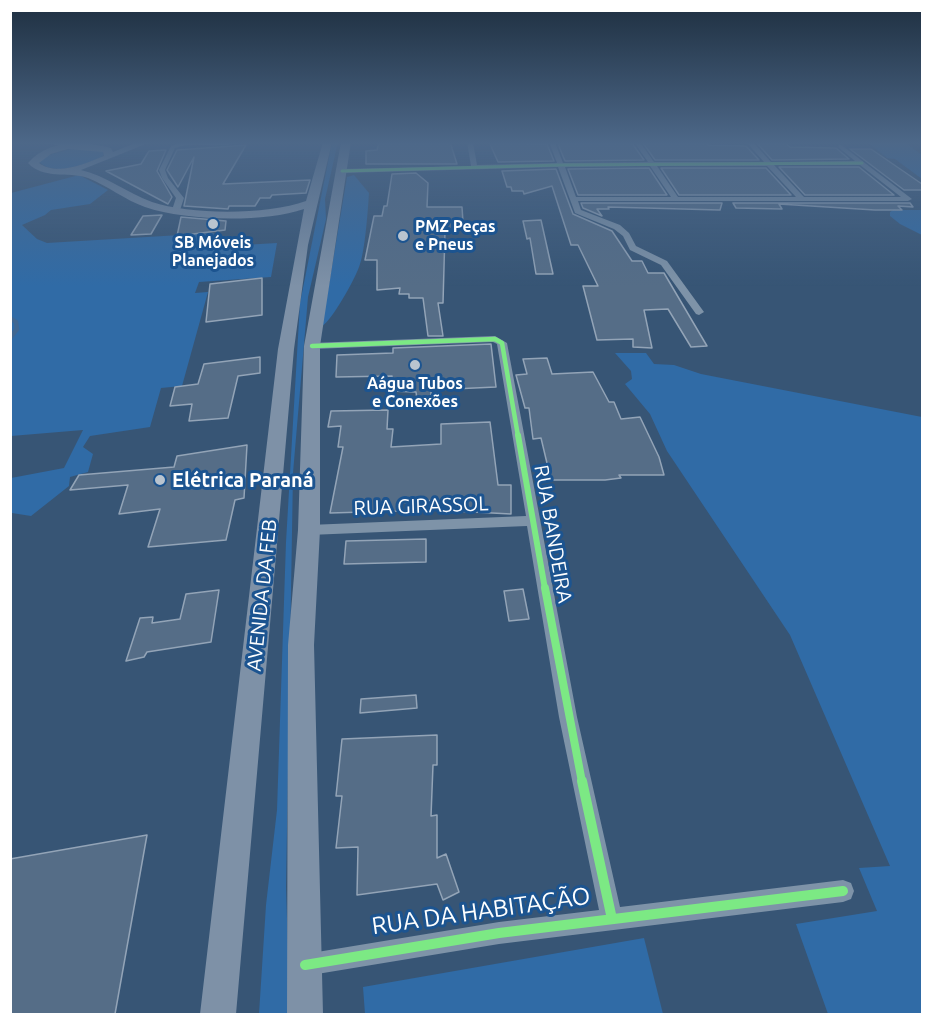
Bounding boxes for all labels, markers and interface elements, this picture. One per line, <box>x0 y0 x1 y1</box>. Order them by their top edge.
marker: SB Móveis Planejados <box>206 217 220 231</box>
place label: PMZ Peças e Pneus <box>415 217 496 255</box>
marker: PMZ Peças e Pneus <box>396 229 410 243</box>
place label: SB Móveis Planejados <box>172 233 254 271</box>
marker: Aágua Tubos e Conexões <box>408 358 422 372</box>
place label: Aágua Tubos e Conexões <box>367 374 463 412</box>
street label: RUA BANDEIRA <box>529 463 577 605</box>
place label: Elétrica Paraná <box>172 468 314 492</box>
marker: Elétrica Paraná <box>153 473 167 487</box>
street label: RUA GIRASSOL <box>353 492 489 520</box>
street label: AVENIDA DA FEB <box>242 518 282 672</box>
street label: RUA DA HABITAÇÃO <box>370 881 592 941</box>

